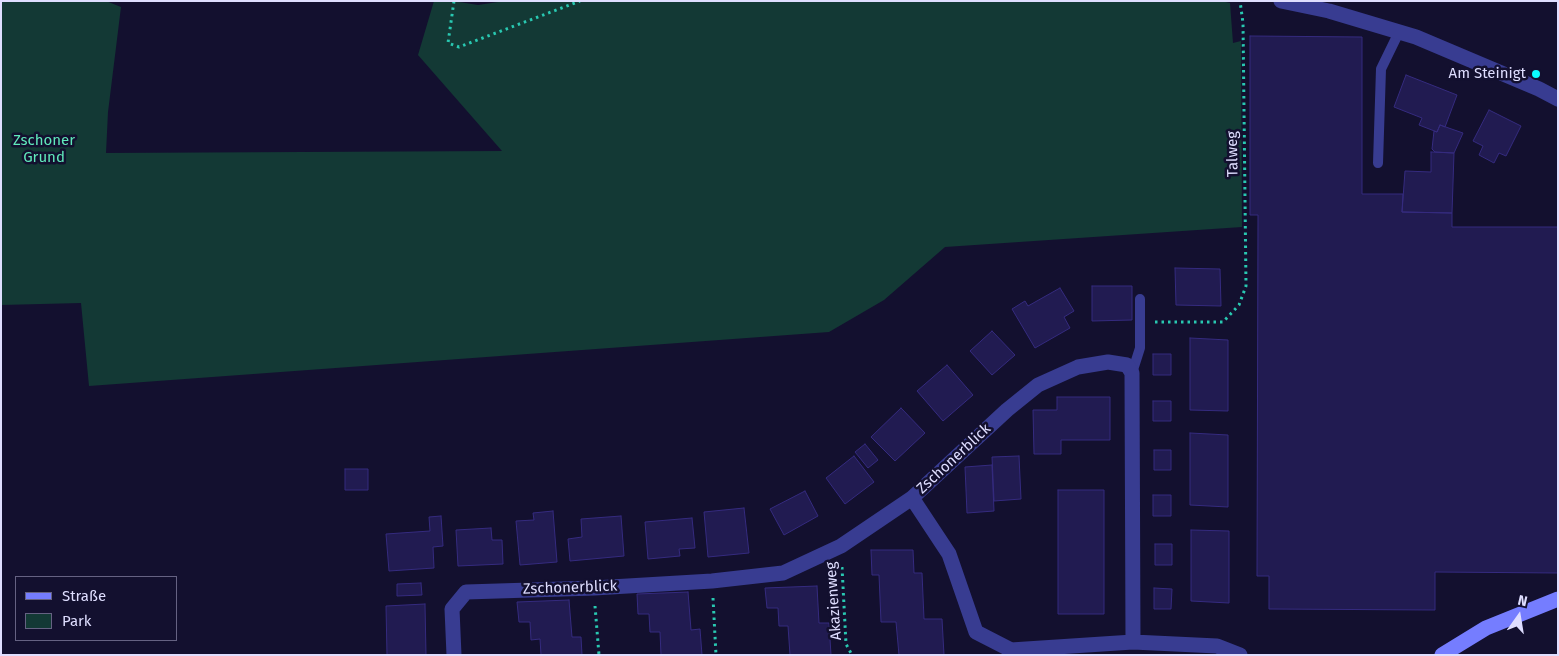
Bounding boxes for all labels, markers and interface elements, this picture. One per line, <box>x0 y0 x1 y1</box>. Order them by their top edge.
place label: Am Steinigt <box>1449 65 1526 83</box>
marker: Am Steinigt <box>1530 68 1542 80</box>
street label: Talweg <box>1224 131 1242 177</box>
park label: Zschoner Grund <box>13 132 75 167</box>
street label: Zschonerblick <box>913 420 995 498</box>
street label: Akazienweg <box>822 561 846 641</box>
legend <box>15 576 178 641</box>
street label: Zschonerblick <box>522 577 618 599</box>
text: Straße <box>62 587 106 605</box>
north arrow <box>1494 591 1544 641</box>
text: N <box>1516 592 1529 610</box>
text: Park <box>62 612 92 630</box>

